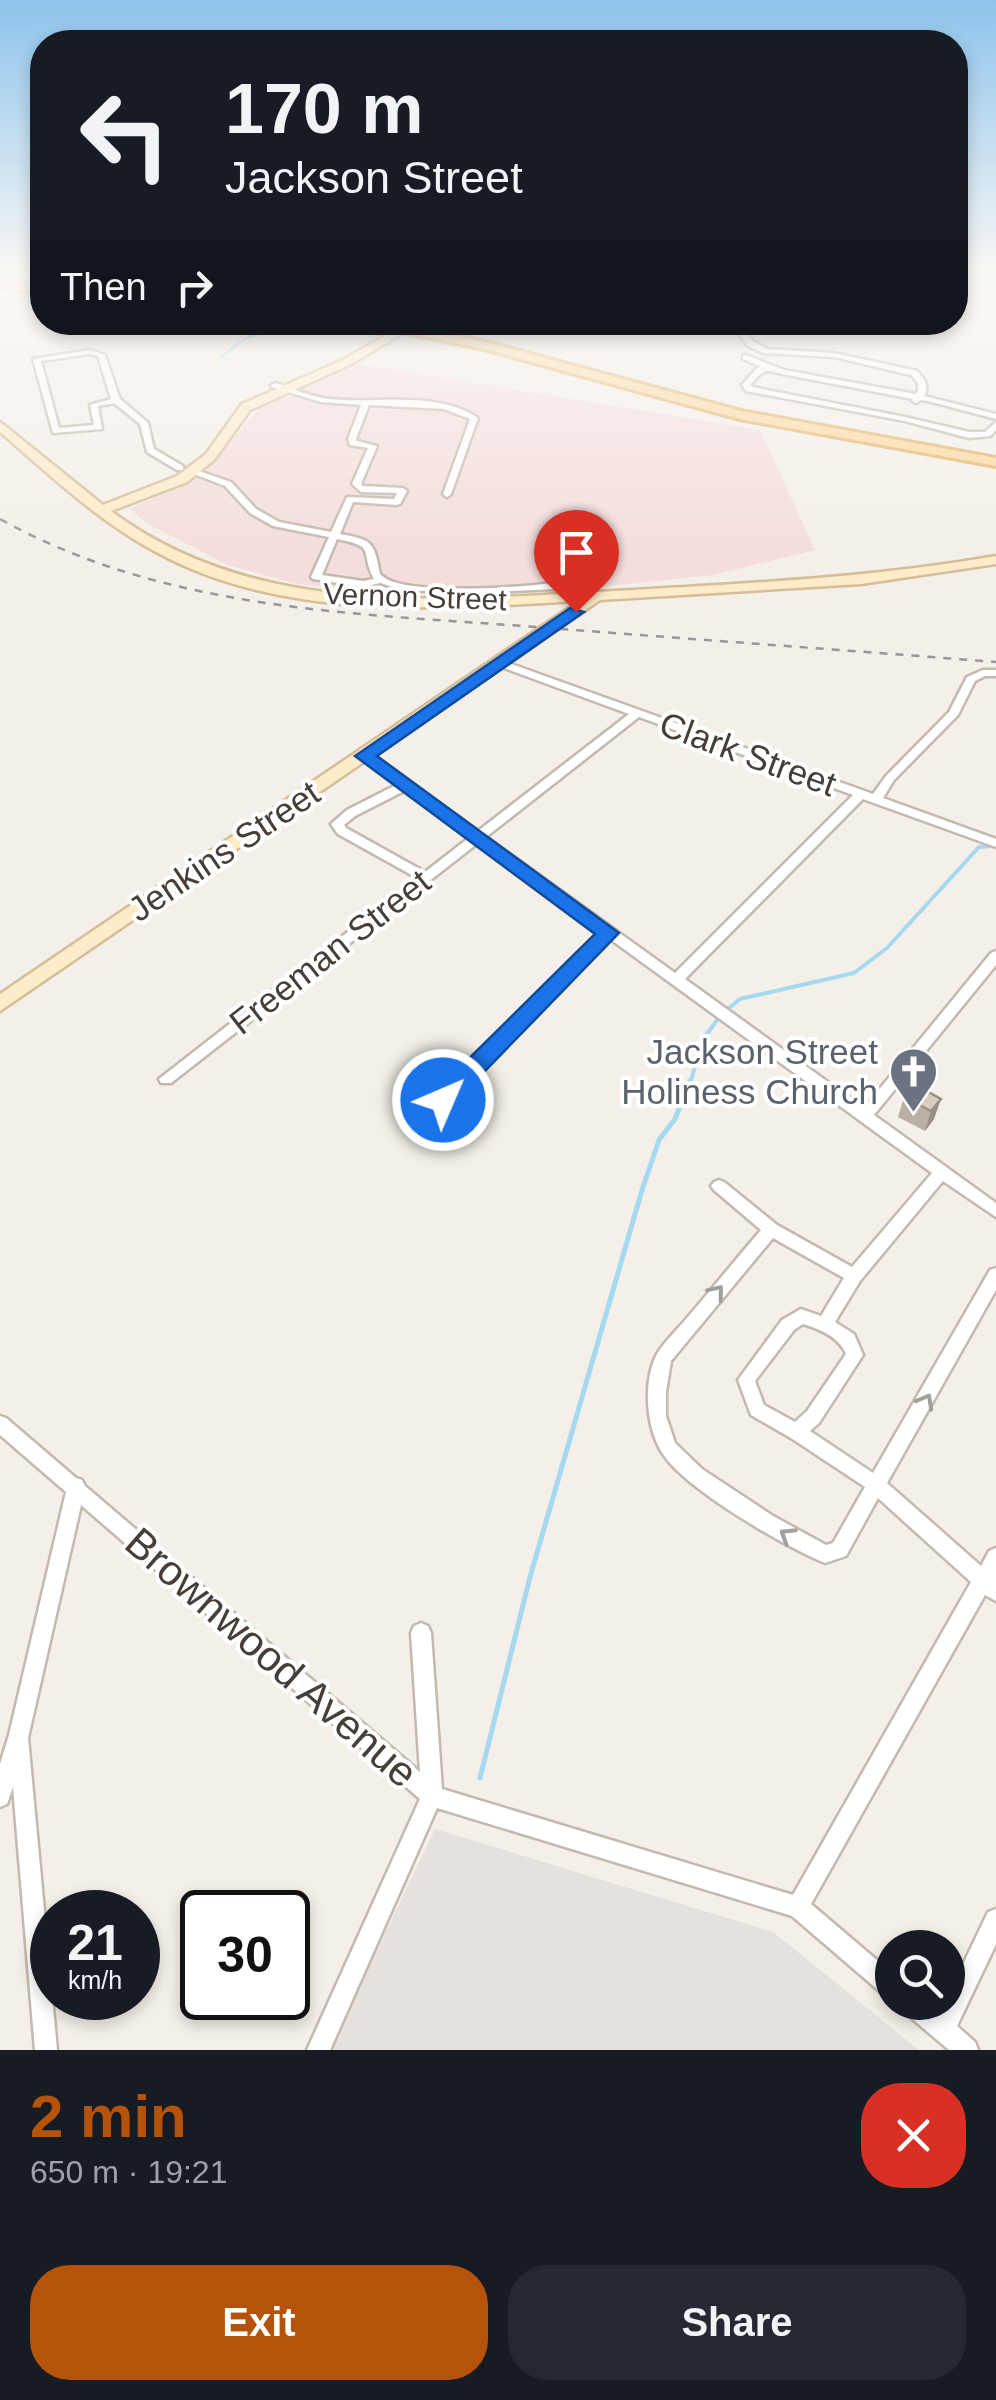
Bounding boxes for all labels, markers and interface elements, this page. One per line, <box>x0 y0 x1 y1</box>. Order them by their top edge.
icon: left <box>60 70 190 200</box>
text: 170 m <box>225 70 423 148</box>
text: Jackson Street <box>225 152 523 203</box>
icon: right <box>167 260 222 315</box>
text: Then <box>60 266 147 308</box>
pin <box>534 510 619 613</box>
icon: arrive <box>549 525 604 580</box>
street label: Vernon Street <box>323 577 508 616</box>
street label: Clark Street <box>655 704 842 804</box>
street label: Jenkins Street <box>121 772 327 929</box>
street label: Freeman Street <box>222 861 438 1042</box>
place label: Jackson Street Holiness Church <box>621 1032 878 1111</box>
church icon: Jackson Street Holiness Church <box>887 1046 939 1114</box>
position arrow <box>391 1048 495 1152</box>
one-way arrow <box>705 1286 723 1304</box>
one-way arrow <box>913 1394 933 1412</box>
street label: Brownwood Avenue <box>116 1518 427 1797</box>
one-way arrow <box>780 1528 798 1547</box>
speed limit sign: 30 <box>180 1890 310 2020</box>
text: 21 <box>67 1915 123 1971</box>
map controls <box>875 1930 965 2020</box>
button: search <box>875 1930 965 2020</box>
text: km/h <box>68 1966 122 1994</box>
text: 2 min <box>30 2083 187 2150</box>
button: close <box>861 2083 966 2188</box>
text: 650 m · 19:21 <box>30 2154 227 2190</box>
button: Exit <box>30 2265 488 2380</box>
button: Share <box>508 2265 966 2380</box>

